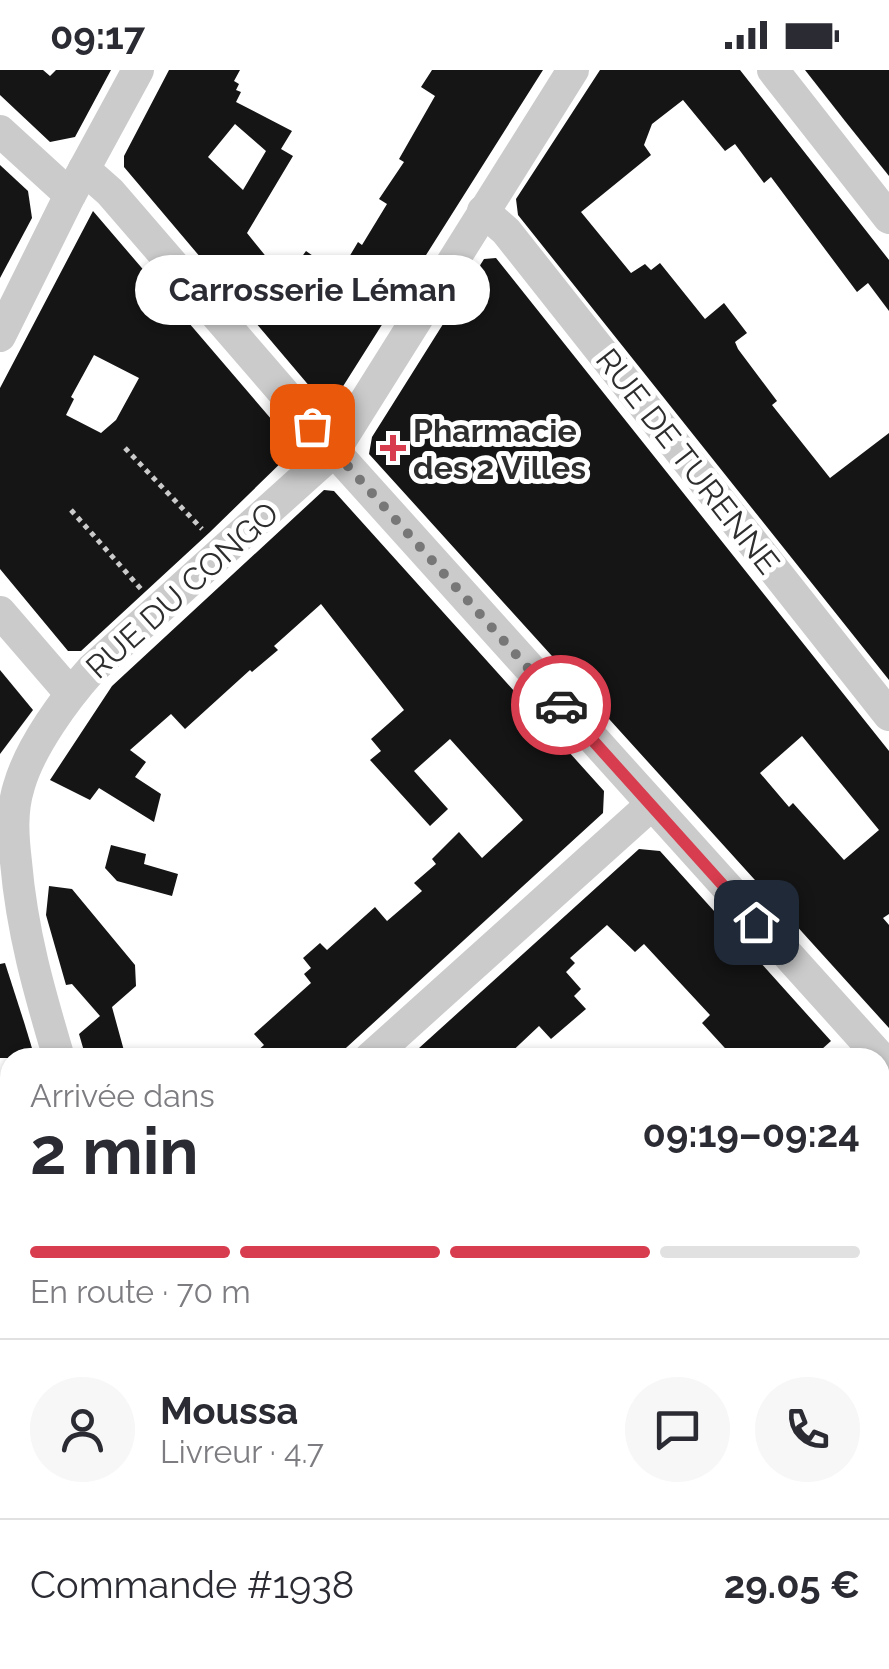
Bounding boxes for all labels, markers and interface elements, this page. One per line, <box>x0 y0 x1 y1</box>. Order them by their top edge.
text: 09:17 <box>50 13 145 58</box>
callout: Carrosserie Léman <box>134 256 490 326</box>
text: Carrosserie Léman <box>169 271 456 308</box>
street label: RUE DE TURENNE <box>589 341 787 581</box>
pin <box>270 384 355 469</box>
icon: bag <box>285 399 340 454</box>
place label: Pharmacie des 2 Villes <box>413 412 586 486</box>
marker: Pharmacie des 2 Villes <box>382 437 404 459</box>
street label: RUE DU CONGO <box>78 494 286 686</box>
courier <box>511 655 611 755</box>
icon: car <box>534 678 589 733</box>
pin <box>714 880 799 965</box>
icon: home <box>729 895 784 950</box>
text: Arrivée dans <box>30 1077 215 1114</box>
text: 09:19–09:24 <box>643 1111 860 1156</box>
text: 2 min <box>30 1113 199 1189</box>
text: En route · 70 m <box>30 1273 251 1310</box>
button: person <box>30 1377 135 1482</box>
button: chat <box>625 1377 730 1482</box>
button: phone <box>755 1377 860 1482</box>
text: Moussa <box>160 1388 298 1433</box>
text: Livreur · 4.7 <box>160 1433 324 1470</box>
text: Commande #1938 <box>30 1562 354 1607</box>
text: 29.05 € <box>724 1562 860 1607</box>

